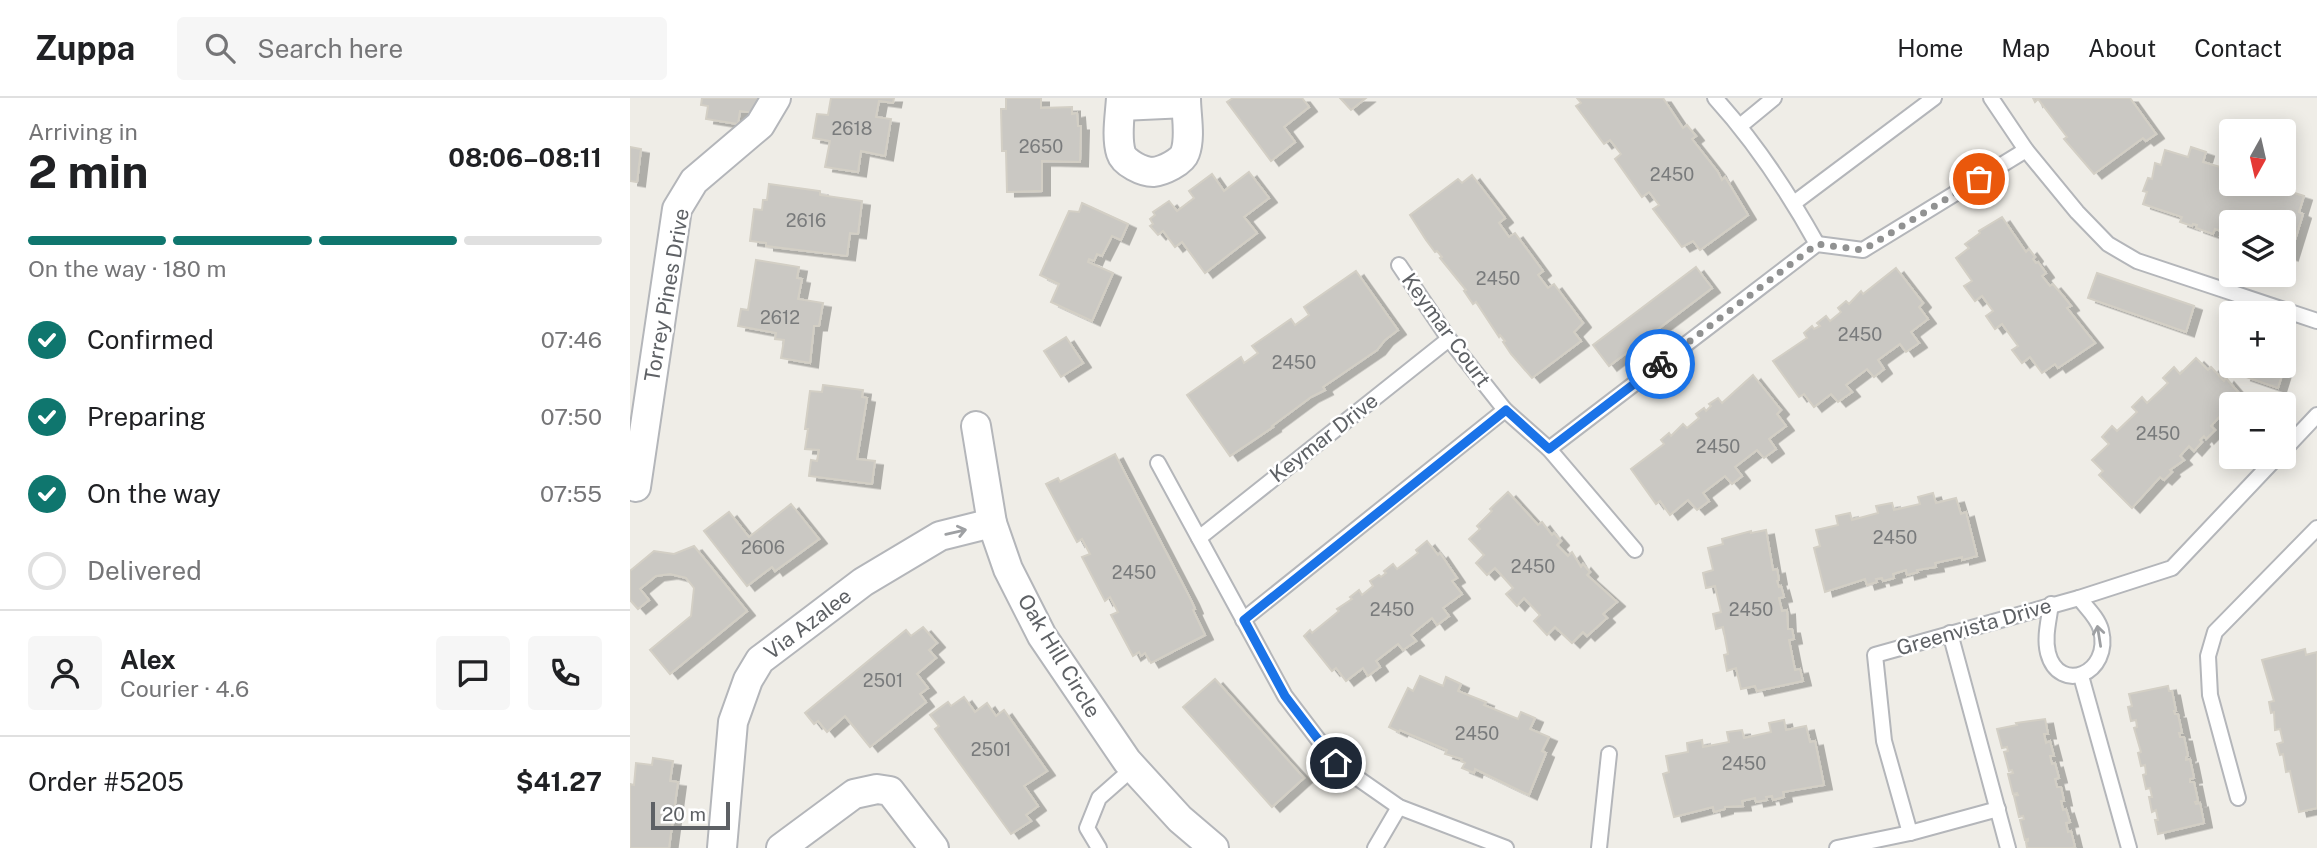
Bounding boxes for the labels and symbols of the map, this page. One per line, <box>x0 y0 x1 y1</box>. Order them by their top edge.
house number: 2618 <box>832 118 872 139</box>
north arrow <box>2219 119 2296 196</box>
house number: 2650 <box>1019 136 1063 157</box>
pin <box>1949 149 2009 209</box>
house number: 2450 <box>1650 164 1694 185</box>
street label: Torrey Pines Drive <box>639 206 694 384</box>
house number: 2616 <box>786 210 826 231</box>
street label: Keymar Court <box>1397 268 1496 391</box>
house number: 2450 <box>1476 268 1520 289</box>
house number: 2612 <box>760 307 800 328</box>
house number: 2450 <box>1838 324 1882 345</box>
courier <box>1625 329 1695 399</box>
house number: 2450 <box>1272 352 1316 373</box>
street label: Keymar Drive <box>1265 388 1383 487</box>
house number: 2450 <box>2136 423 2180 444</box>
house number: 2450 <box>1696 436 1740 457</box>
one-way arrow <box>944 525 967 538</box>
house number: 2450 <box>1873 527 1917 548</box>
house number: 2606 <box>741 537 785 558</box>
house number: 2450 <box>1511 556 1555 577</box>
house number: 2450 <box>1112 562 1156 583</box>
street label: Via Azalee <box>759 583 856 664</box>
street label: Oak Hill Circle <box>1013 590 1106 722</box>
street label: Greenvista Drive <box>1893 592 2054 661</box>
house number: 2450 <box>1370 599 1414 620</box>
house number: 2450 <box>1729 599 1773 620</box>
one-way arrow <box>2092 625 2105 647</box>
house number: 2501 <box>863 670 903 691</box>
house number: 2450 <box>1455 723 1499 744</box>
pin <box>1306 733 1366 793</box>
house number: 2501 <box>971 739 1011 760</box>
house number: 2450 <box>1722 753 1766 774</box>
scale bar <box>651 799 730 831</box>

